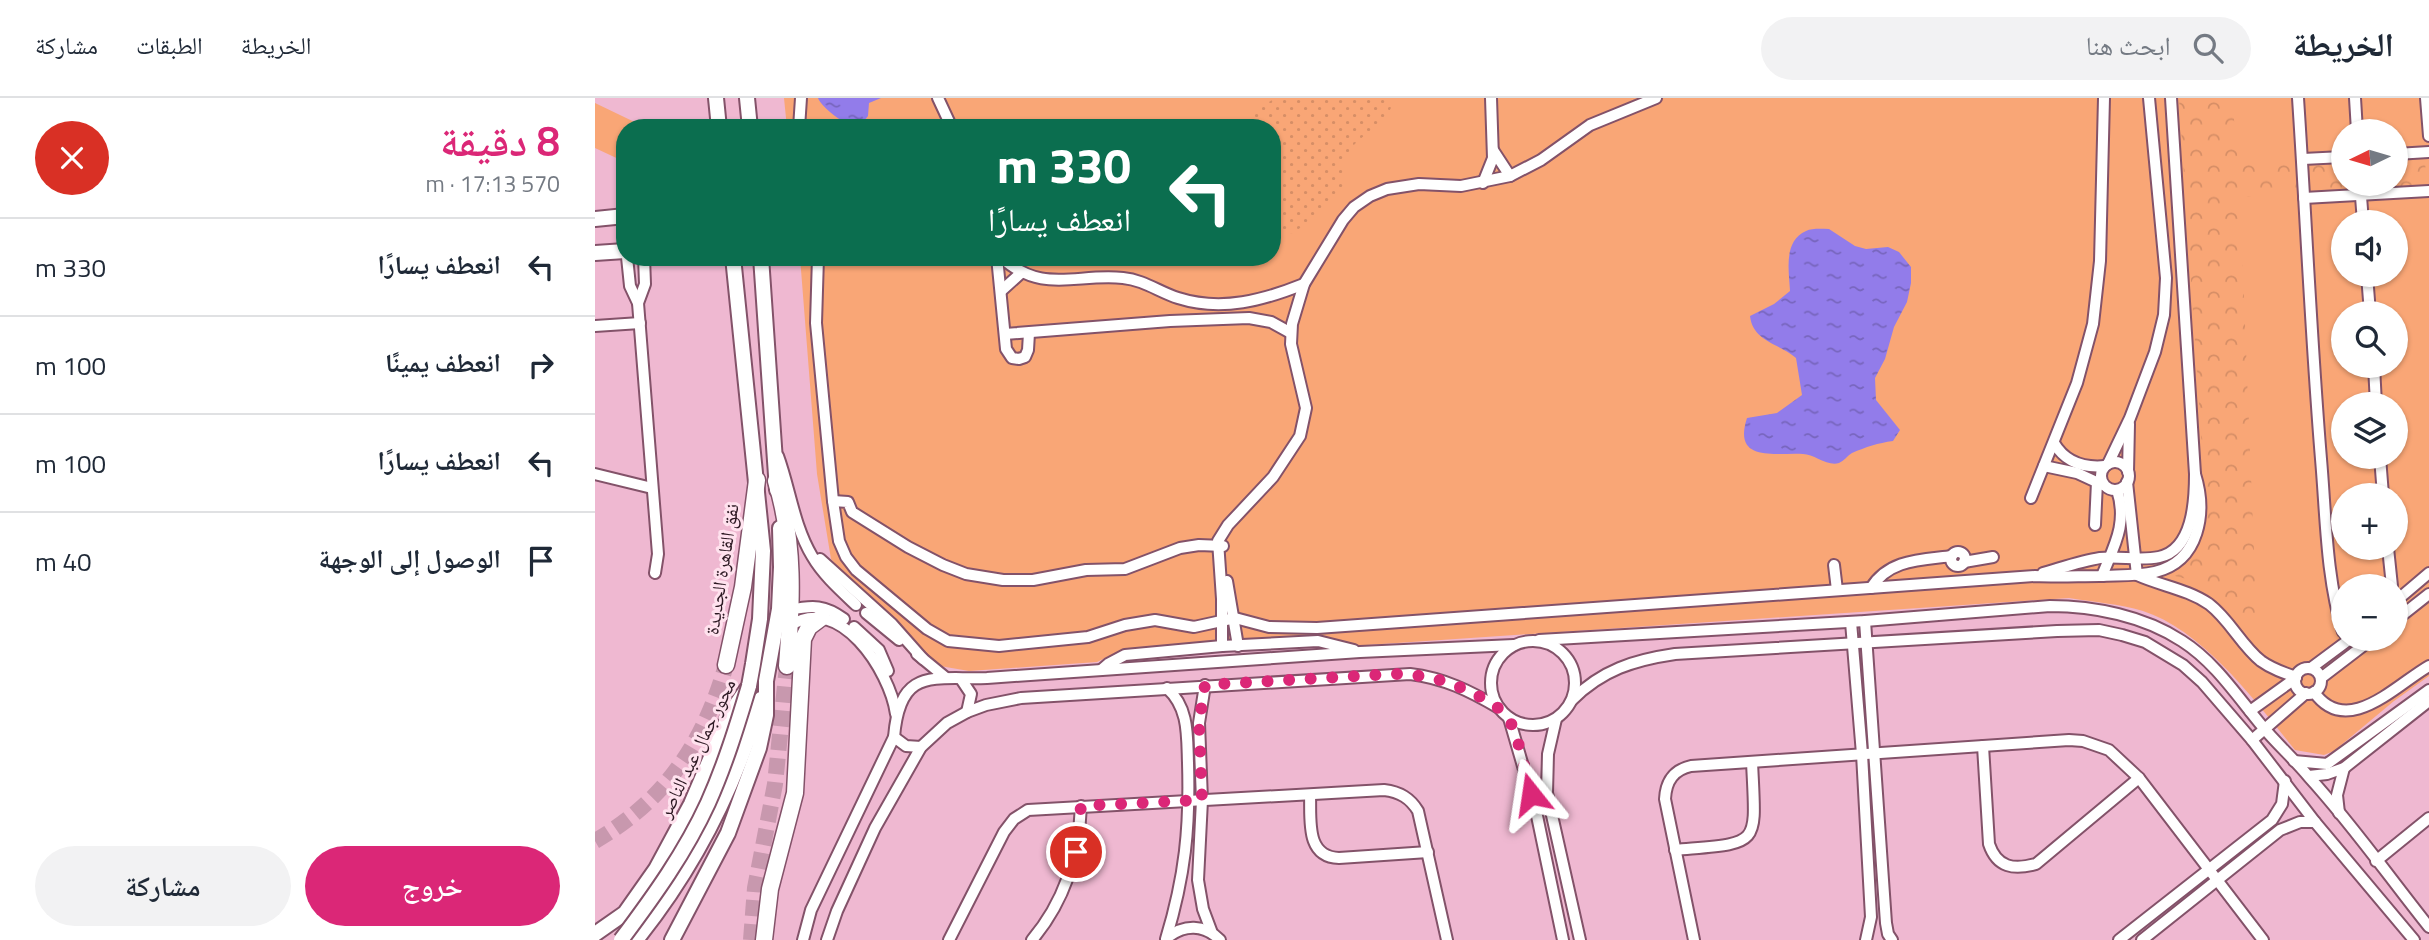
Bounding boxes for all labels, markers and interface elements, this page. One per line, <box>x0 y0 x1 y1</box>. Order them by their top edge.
search box <box>1761 17 2251 80</box>
text: الخريطة <box>2293 19 2394 69</box>
text: ابحث هنا <box>2086 26 2171 65</box>
text: مشاركة <box>35 27 98 63</box>
text: الطبقات <box>136 27 203 63</box>
text: الخريطة <box>241 27 311 63</box>
icon: search <box>2189 29 2227 67</box>
text: 8 دقيقة <box>440 108 560 172</box>
north arrow <box>2331 119 2408 196</box>
map controls <box>2331 119 2408 651</box>
button: close <box>35 121 109 195</box>
text: 330 m <box>997 127 1131 202</box>
icon: left <box>1155 147 1246 238</box>
text: 570 m · 17:13 <box>425 166 560 201</box>
text: انعطف يسارًا <box>988 195 1131 243</box>
button: sound <box>2331 210 2408 287</box>
text: انعطف يسارًا <box>377 245 501 284</box>
text: 330 m <box>35 248 106 287</box>
icon: left <box>522 248 560 286</box>
button: search <box>2331 301 2408 378</box>
text: انعطف يمينًا <box>385 343 501 382</box>
text: 100 m <box>35 346 106 385</box>
icon: right <box>522 346 560 384</box>
button: layers <box>2331 392 2408 469</box>
text: انعطف يسارًا <box>377 441 501 480</box>
text: 100 m <box>35 444 106 483</box>
icon: left <box>522 444 560 482</box>
button: + <box>2331 483 2408 560</box>
street label: نفق القاهرة الجديدة <box>696 501 746 637</box>
text: الوصول إلى الوجهة <box>319 539 501 578</box>
text: 40 m <box>35 542 92 581</box>
icon: arrive <box>522 542 560 580</box>
button: − <box>2331 574 2408 651</box>
street label: محور جمال عبد الناصر <box>649 673 742 823</box>
position arrow <box>1494 757 1568 831</box>
pin <box>1046 822 1106 882</box>
icon: arrive <box>1057 833 1095 871</box>
button: مشاركة <box>35 846 291 926</box>
button: خروج <box>305 846 560 926</box>

